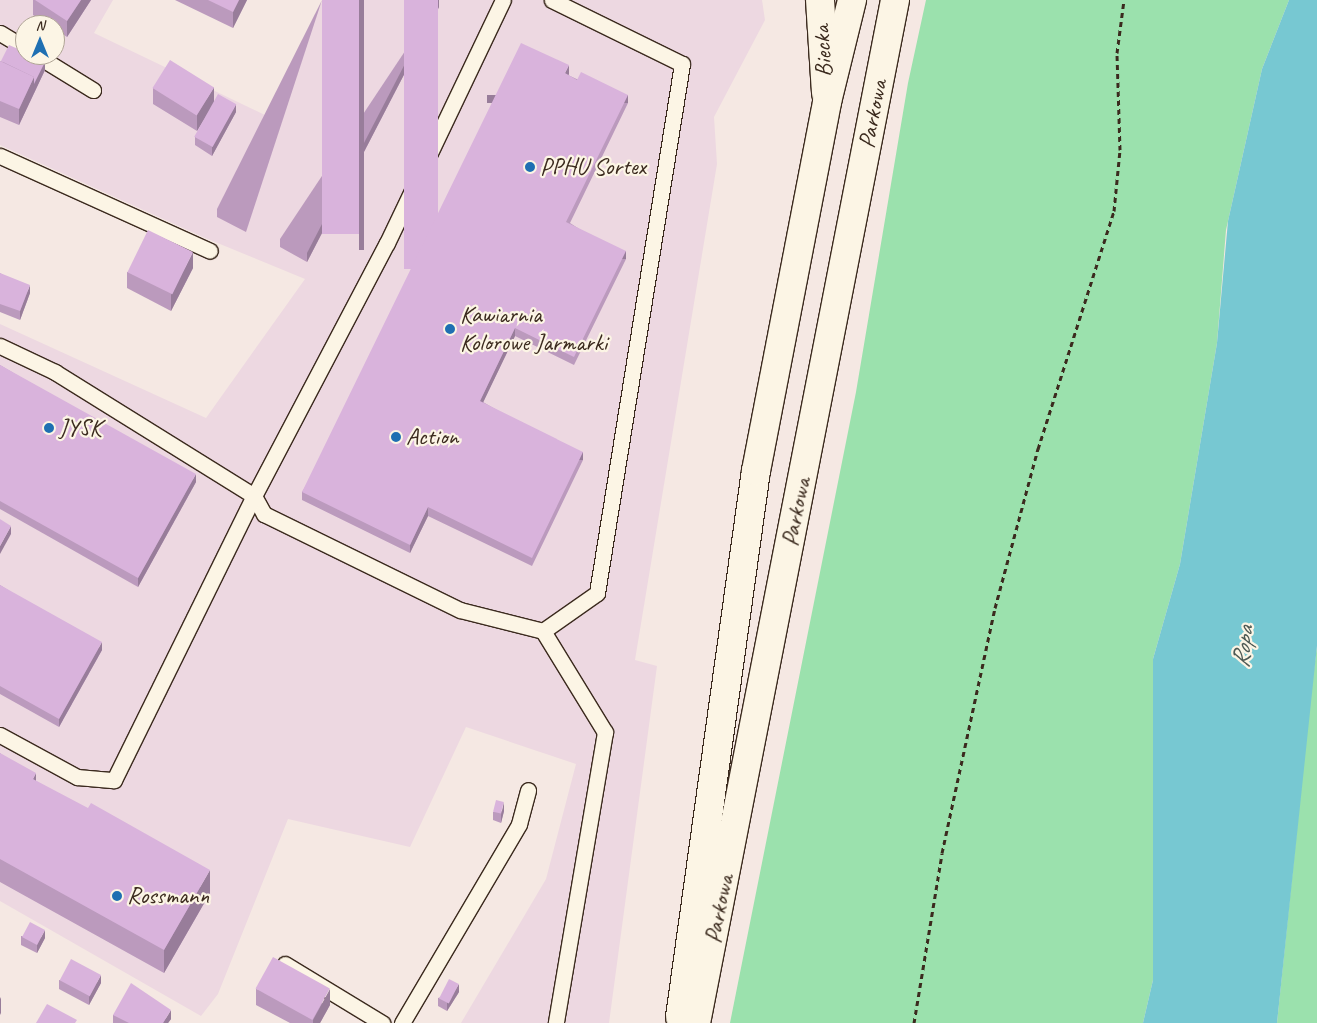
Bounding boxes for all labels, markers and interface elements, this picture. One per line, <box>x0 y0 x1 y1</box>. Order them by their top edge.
north arrow <box>15 15 65 65</box>
text: N <box>36 17 44 34</box>
street label: Biecka <box>807 24 839 78</box>
street label: Parkowa <box>852 77 894 151</box>
place label: PPHU Sortex <box>540 153 646 181</box>
marker: PPHU Sortex <box>524 161 536 173</box>
place label: Kawiarnia Kolorowe Jarmarki <box>460 301 607 357</box>
marker: Kawiarnia Kolorowe Jarmarki <box>444 323 456 335</box>
place label: JYSK <box>59 414 102 442</box>
marker: JYSK <box>43 422 55 434</box>
place label: Action <box>406 423 458 451</box>
marker: Action <box>390 431 402 443</box>
street label: Parkowa <box>775 475 817 549</box>
water label: Ropa <box>1226 625 1260 669</box>
street label: Parkowa <box>698 872 740 946</box>
place label: Rossmann <box>127 882 209 910</box>
marker: Rossmann <box>111 890 123 902</box>

